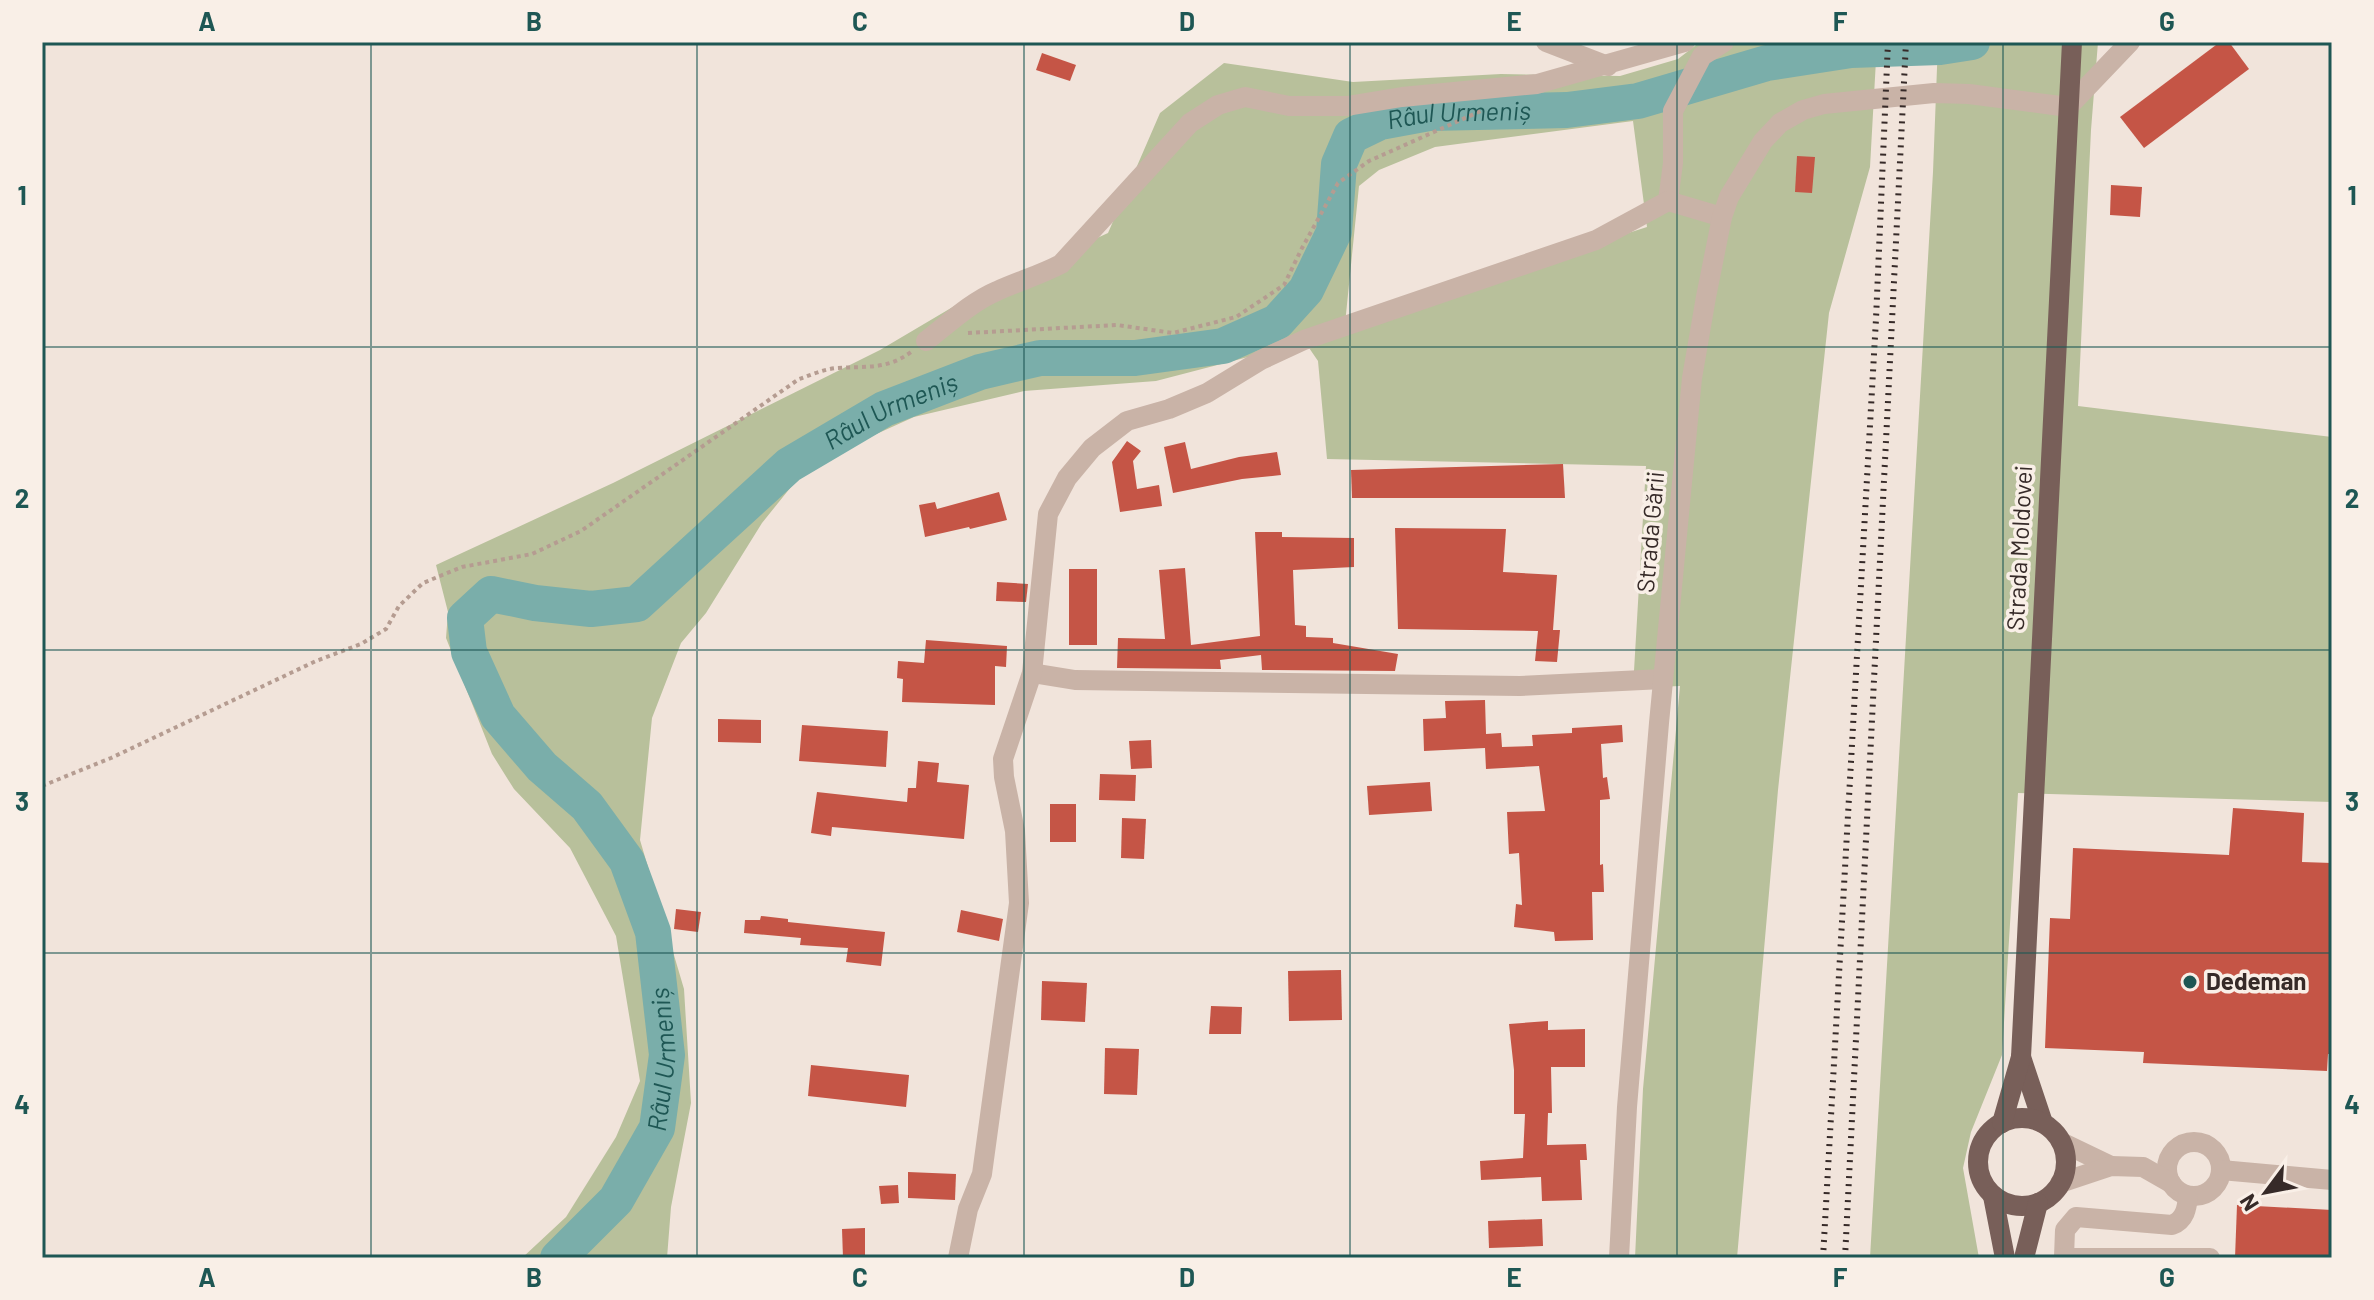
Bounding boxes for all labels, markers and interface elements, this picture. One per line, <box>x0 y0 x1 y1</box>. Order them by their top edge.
text: A <box>198 5 216 36</box>
text: B <box>526 5 542 36</box>
text: C <box>852 5 868 36</box>
text: D <box>1179 5 1195 36</box>
text: E <box>1506 5 1522 36</box>
text: F <box>1833 5 1848 36</box>
text: G <box>2159 5 2175 36</box>
water label: Râul Urmeniș <box>1384 94 1531 134</box>
text: 1 <box>17 179 27 210</box>
text: 1 <box>2347 179 2357 210</box>
water label: Râul Urmeniș <box>818 365 962 455</box>
street label: Strada Moldovei <box>2000 465 2037 631</box>
street label: Strada Gării <box>1630 470 1669 594</box>
text: 2 <box>15 482 29 513</box>
text: 2 <box>2345 482 2359 513</box>
text: 3 <box>15 785 29 816</box>
text: 3 <box>2345 785 2359 816</box>
place label: Dedeman <box>2206 966 2306 995</box>
marker: Dedeman <box>2181 973 2199 991</box>
water label: Râul Urmeniș <box>640 986 681 1133</box>
text: 4 <box>14 1088 30 1119</box>
text: 4 <box>2344 1088 2360 1119</box>
north arrow <box>2226 1152 2306 1232</box>
text: N <box>2233 1190 2263 1216</box>
text: A <box>198 1261 216 1292</box>
text: B <box>526 1261 542 1292</box>
text: C <box>852 1261 868 1292</box>
text: D <box>1179 1261 1195 1292</box>
text: E <box>1506 1261 1522 1292</box>
text: F <box>1833 1261 1848 1292</box>
text: G <box>2159 1261 2175 1292</box>

